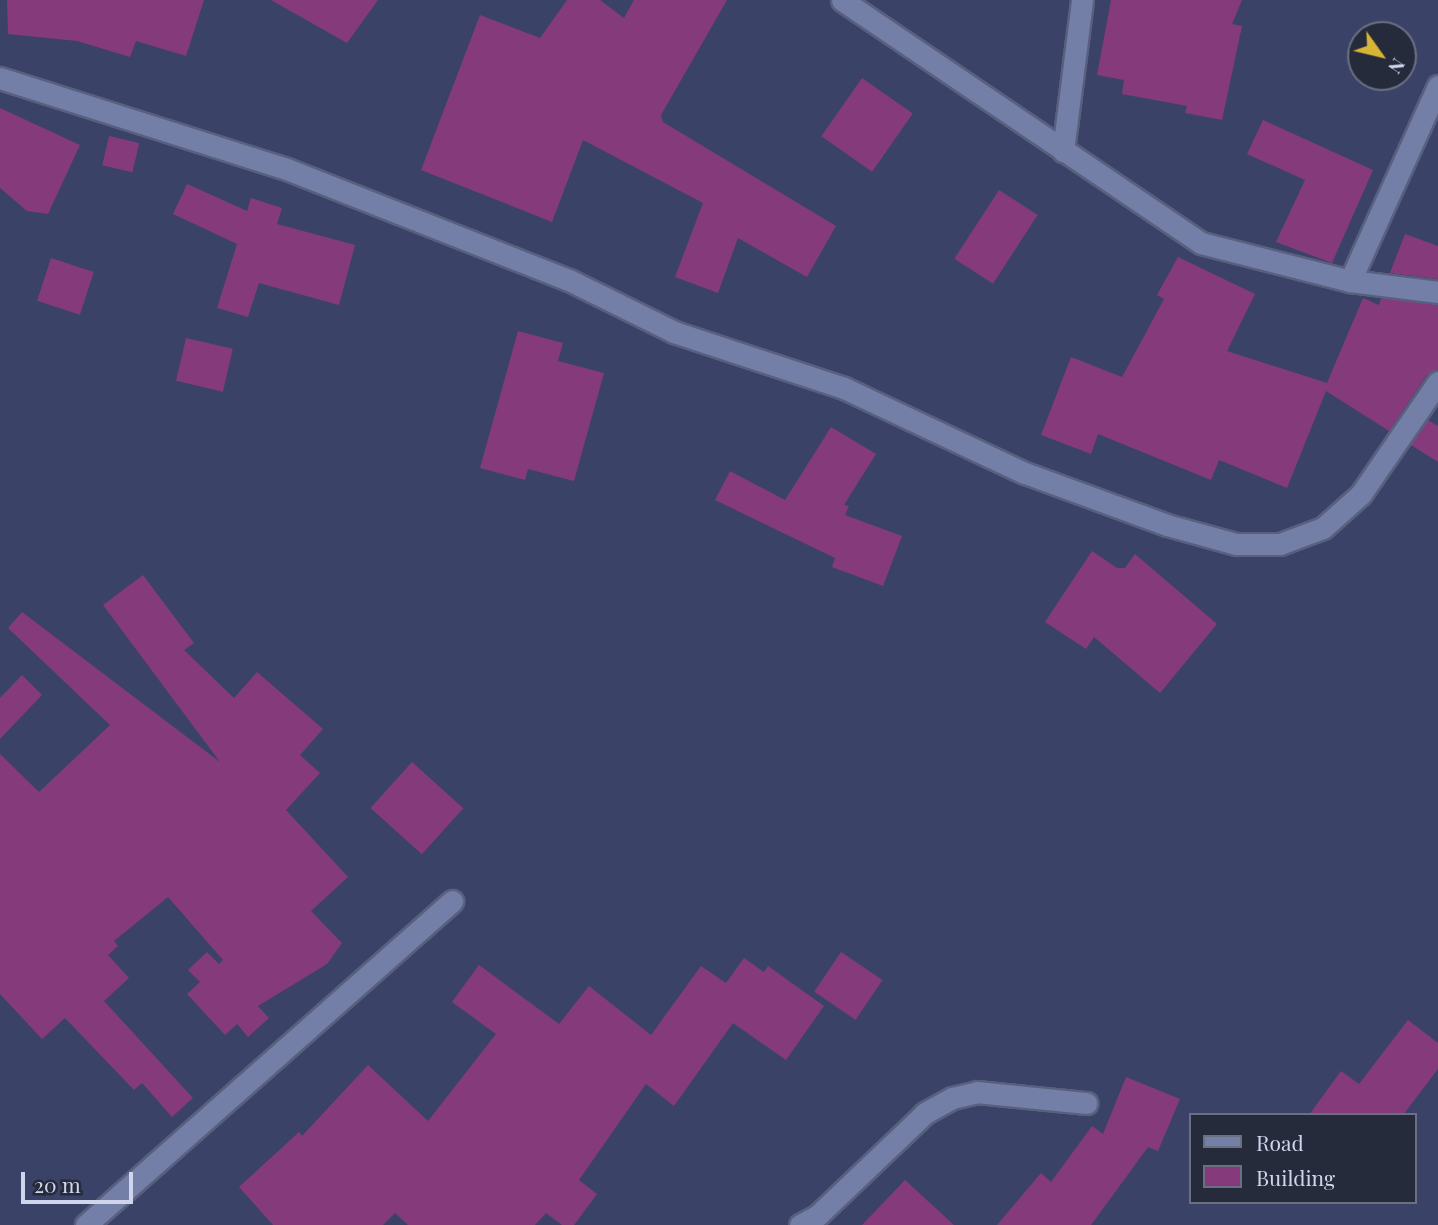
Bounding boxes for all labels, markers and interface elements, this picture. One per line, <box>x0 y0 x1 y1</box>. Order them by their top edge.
north arrow <box>1347 21 1417 91</box>
text: N <box>1383 54 1412 80</box>
legend <box>1190 1113 1417 1204</box>
text: Road <box>1256 1128 1304 1156</box>
scale bar <box>24 1158 136 1202</box>
text: Building <box>1256 1163 1335 1191</box>
text: 20 m <box>34 1170 81 1198</box>

